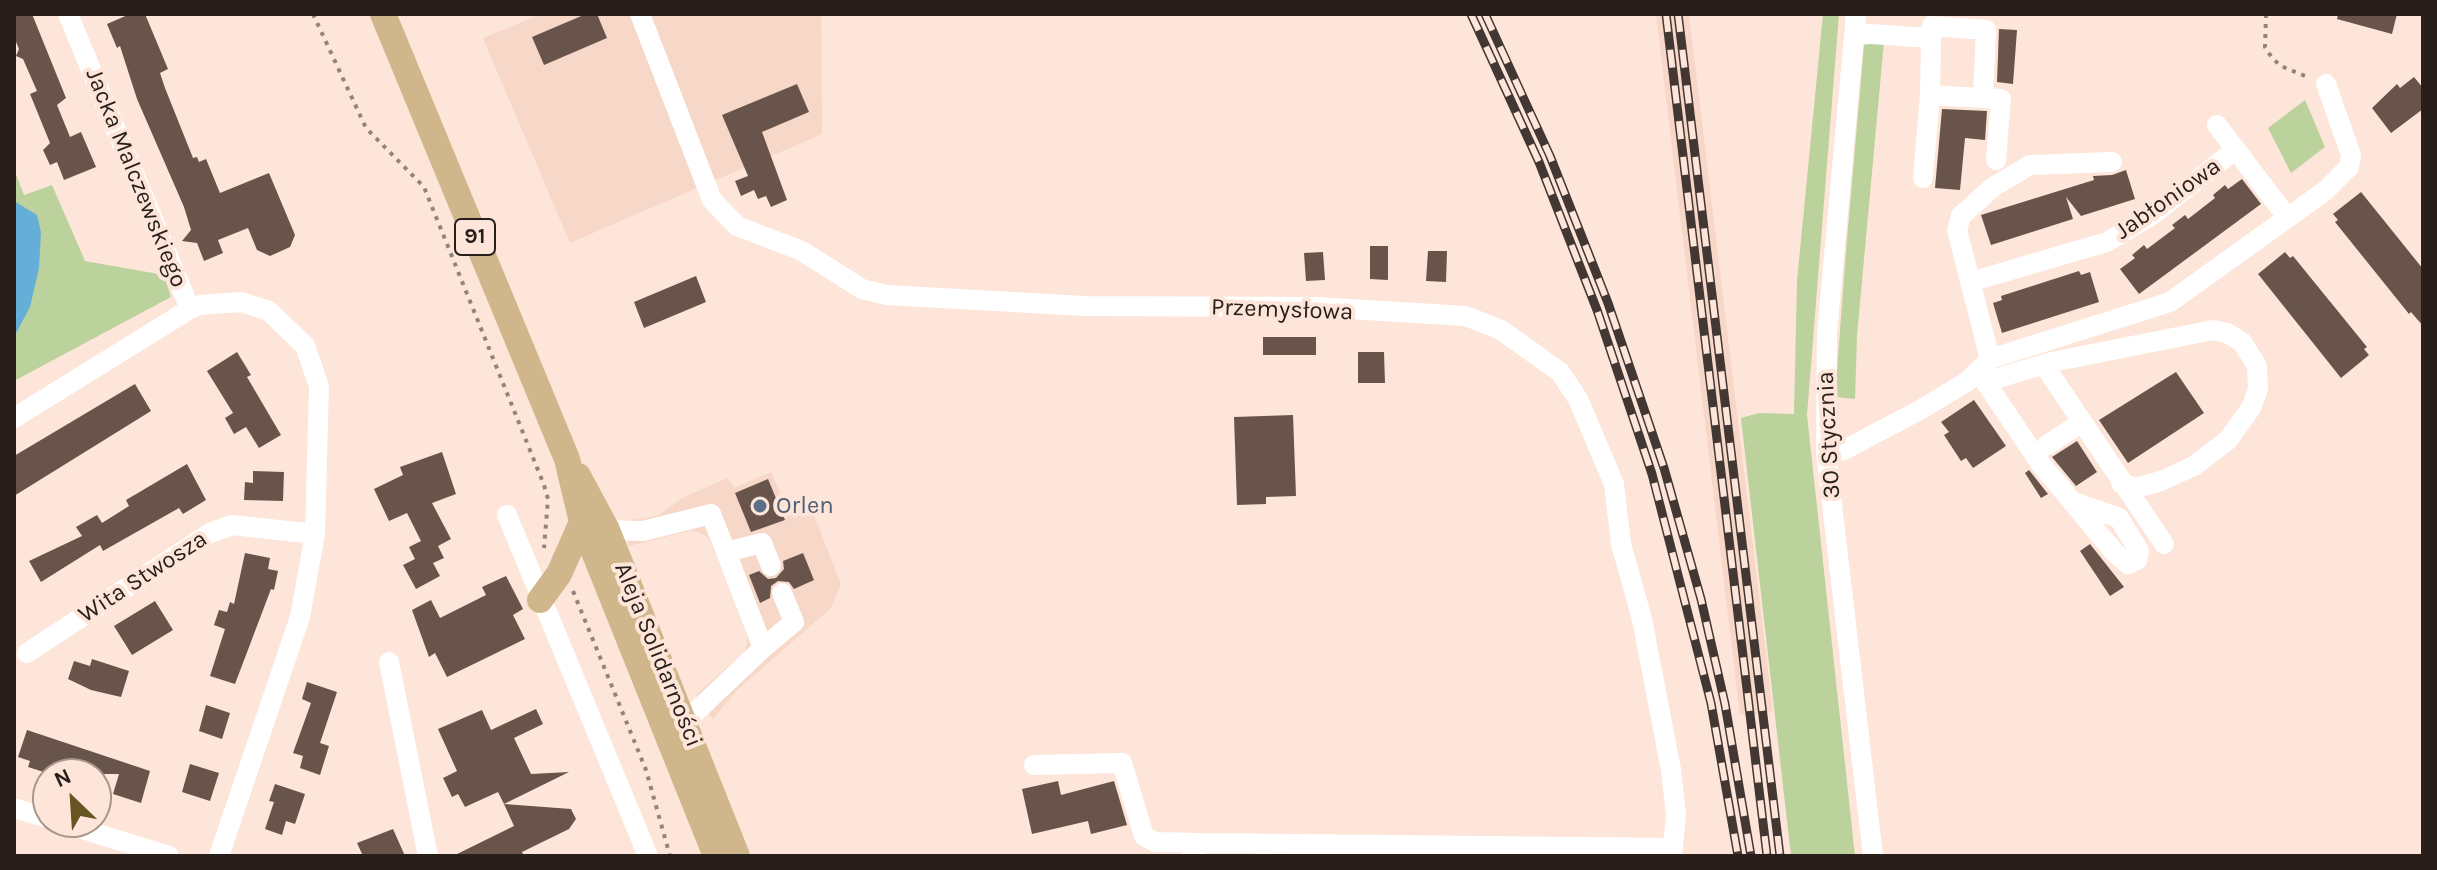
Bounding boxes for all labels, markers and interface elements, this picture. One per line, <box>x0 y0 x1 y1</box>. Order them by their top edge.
street label: Jacka Malczewskiego <box>79 64 193 292</box>
street label: Jabłoniowa <box>2110 152 2226 246</box>
road number: 91 <box>455 219 495 255</box>
street label: Przemysłowa <box>1210 293 1354 327</box>
street label: 30 Stycznia <box>1811 371 1847 499</box>
place label: Orlen <box>776 492 834 520</box>
marker: Orlen <box>751 497 769 515</box>
street label: Wita Stwosza <box>73 525 213 629</box>
street label: Aleja Solidarności <box>608 558 708 752</box>
north arrow <box>32 758 112 838</box>
text: N <box>50 763 75 793</box>

